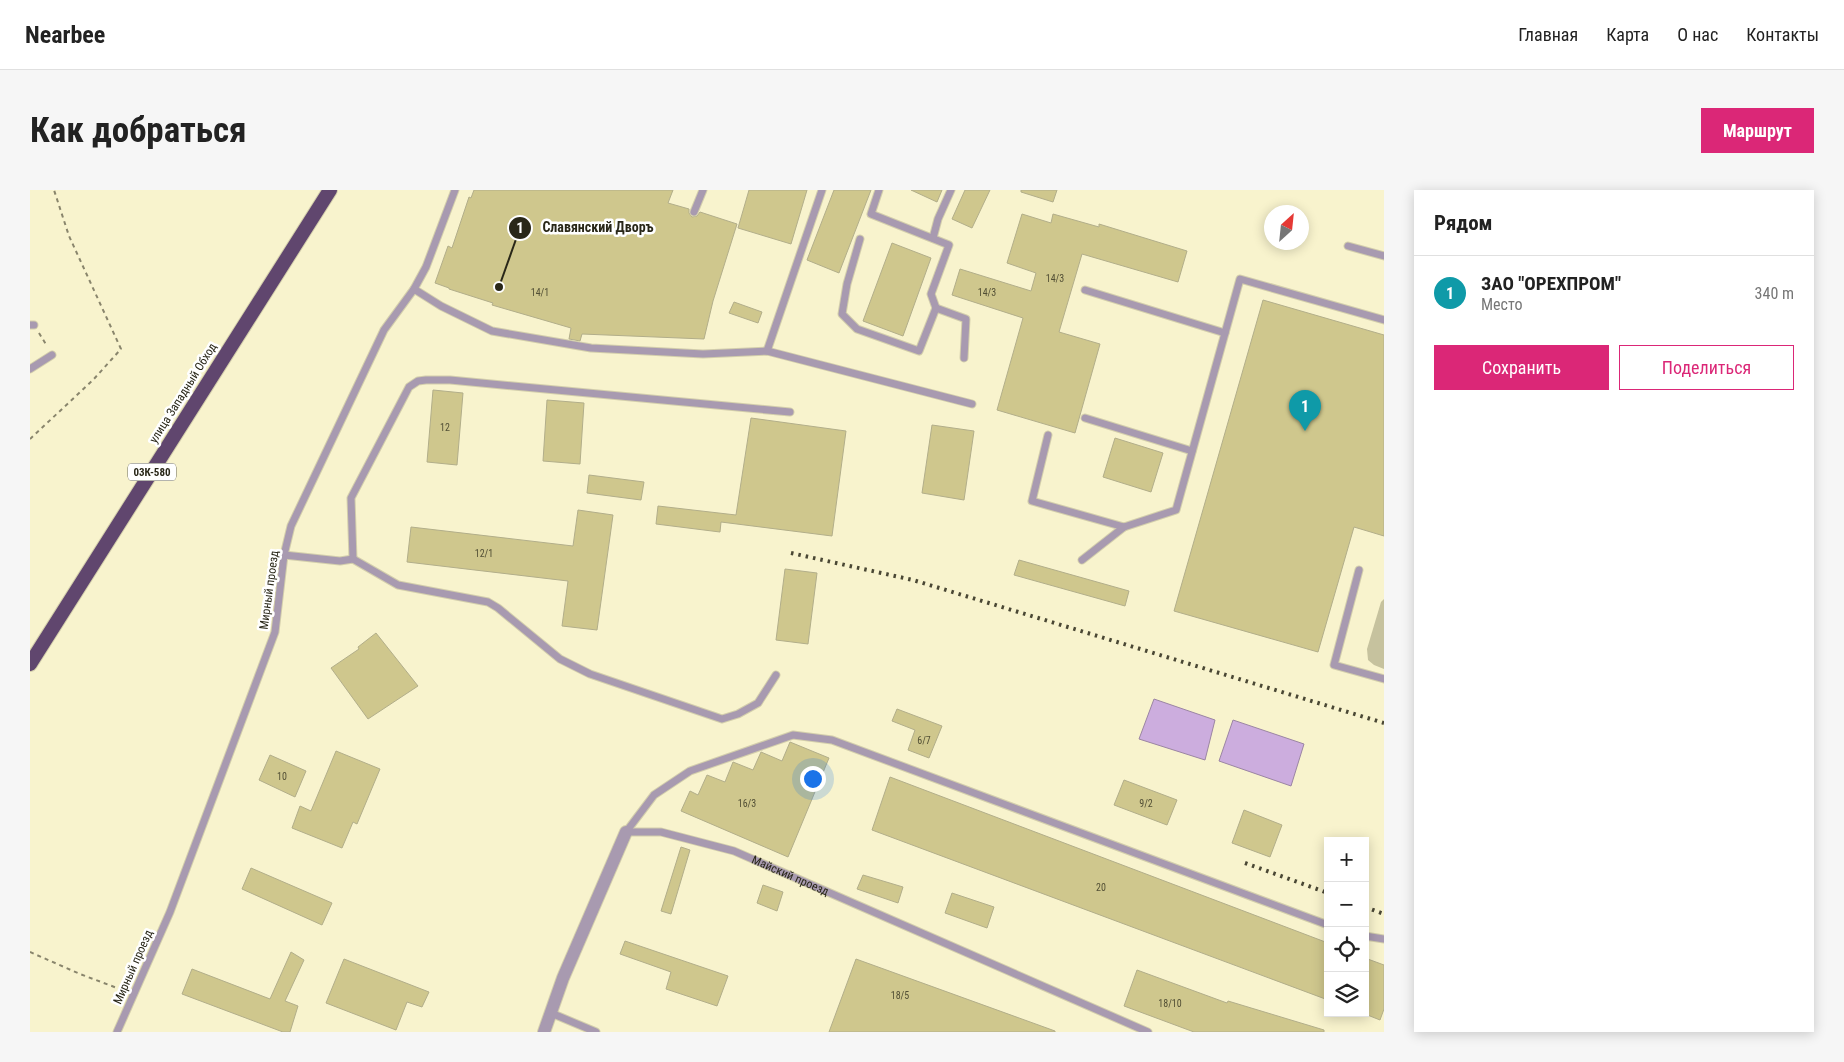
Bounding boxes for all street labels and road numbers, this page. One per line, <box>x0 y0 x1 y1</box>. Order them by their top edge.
street label: улица Западный Обход <box>147 340 220 446</box>
road number: 03К-580 <box>128 464 176 480</box>
street label: Мирный проезд <box>257 549 282 630</box>
street label: Майский проезд <box>750 853 832 899</box>
street label: Мирный проезд <box>110 927 156 1006</box>

